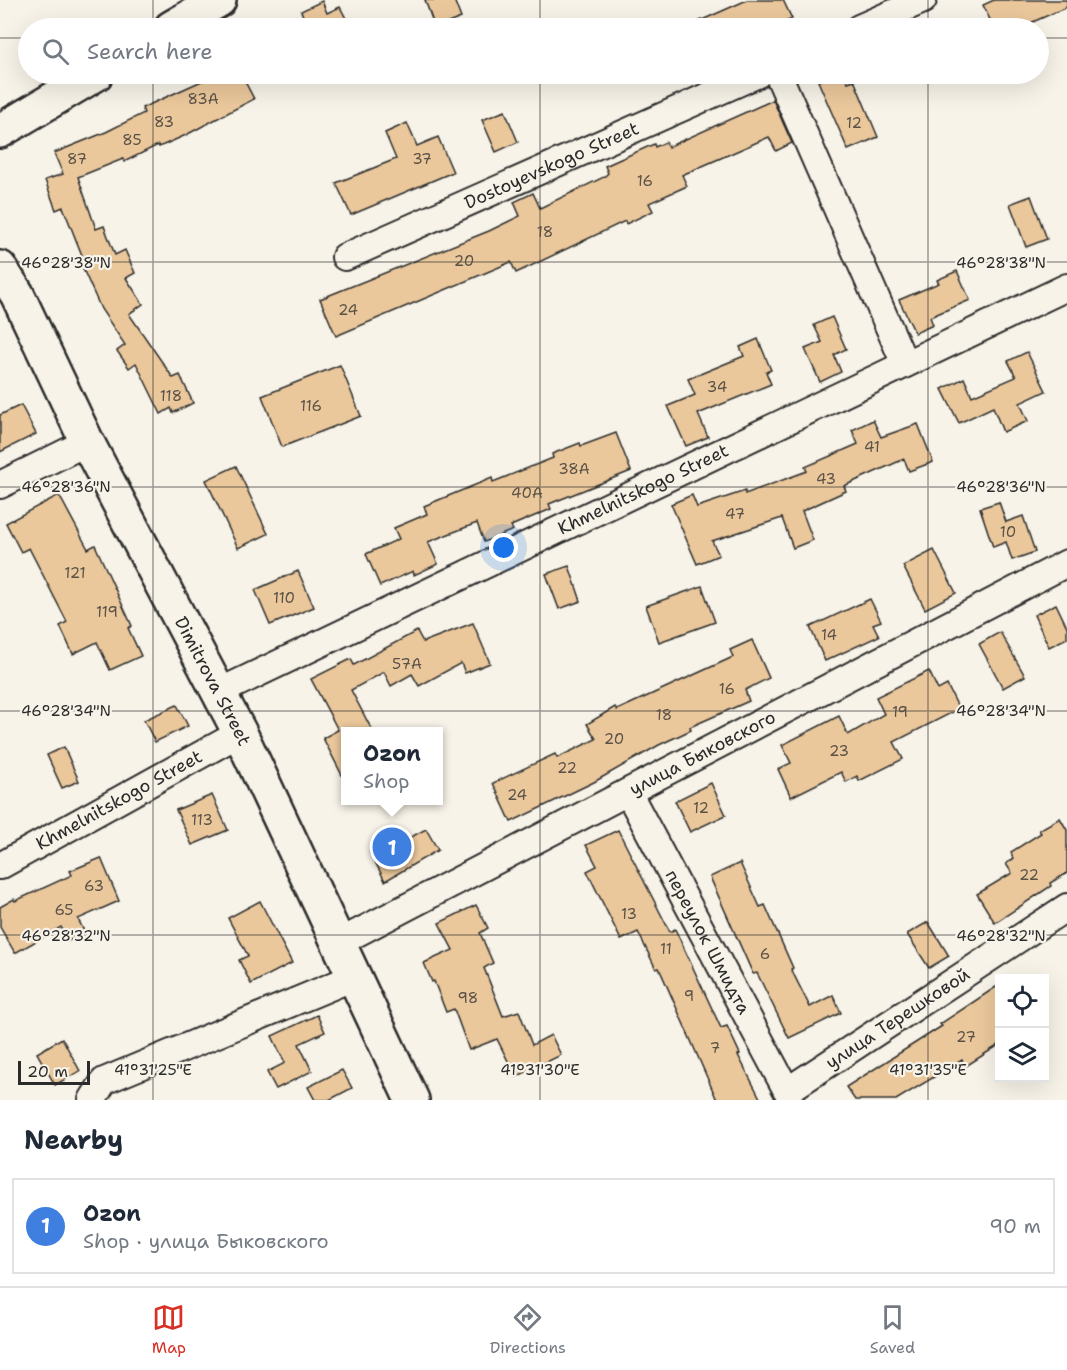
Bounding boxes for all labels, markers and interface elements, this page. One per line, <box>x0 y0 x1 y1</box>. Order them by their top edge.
search box <box>18 18 1049 84</box>
icon: search <box>39 35 72 68</box>
text: Search here <box>87 37 213 66</box>
house number: 83А <box>187 89 219 109</box>
house number: 83 <box>154 112 174 132</box>
house number: 12 <box>846 113 862 133</box>
street label: Dostoyevskogo Street <box>461 116 643 215</box>
house number: 85 <box>122 130 142 150</box>
house number: 87 <box>67 149 87 169</box>
house number: 37 <box>412 149 432 169</box>
house number: 16 <box>637 171 653 191</box>
house number: 18 <box>537 222 553 242</box>
house number: 20 <box>454 251 474 271</box>
text: 46°28'38"N <box>21 253 111 273</box>
text: 46°28'38"N <box>956 253 1046 273</box>
house number: 24 <box>338 300 358 320</box>
house number: 34 <box>707 377 727 397</box>
house number: 118 <box>160 386 182 406</box>
house number: 116 <box>300 396 322 416</box>
house number: 41 <box>864 437 880 457</box>
street label: Khmelnitskogo Street <box>554 438 733 541</box>
house number: 38А <box>558 459 590 479</box>
house number: 43 <box>816 469 836 489</box>
text: 46°28'36"N <box>21 477 111 497</box>
text: 46°28'36"N <box>956 477 1046 497</box>
house number: 40А <box>511 483 543 503</box>
house number: 47 <box>725 504 745 524</box>
house number: 10 <box>1000 522 1016 542</box>
your location <box>489 533 518 562</box>
house number: 121 <box>64 563 86 583</box>
house number: 110 <box>273 588 295 608</box>
house number: 119 <box>96 602 118 622</box>
street label: Dimitrova Street <box>169 612 256 750</box>
house number: 14 <box>821 625 837 645</box>
house number: 57А <box>392 654 422 674</box>
house number: 16 <box>719 679 735 699</box>
text: 46°28'34"N <box>21 701 111 721</box>
text: 46°28'34"N <box>956 701 1046 721</box>
house number: 19 <box>892 702 908 722</box>
street label: улица Быковского <box>625 705 780 801</box>
house number: 18 <box>656 705 672 725</box>
popup <box>341 727 443 805</box>
house number: 20 <box>604 729 624 749</box>
text: Ozon <box>363 739 421 768</box>
house number: 23 <box>829 741 849 761</box>
street label: Khmelnitskogo Street <box>31 744 207 856</box>
house number: 22 <box>557 758 577 778</box>
text: Shop <box>363 768 410 794</box>
house number: 24 <box>507 785 527 805</box>
house number: 12 <box>693 798 709 818</box>
house number: 113 <box>191 810 213 830</box>
pin: 1 <box>372 824 412 870</box>
house number: 22 <box>1019 865 1039 885</box>
street label: переулок Шмидта <box>660 866 756 1019</box>
house number: 63 <box>84 876 104 896</box>
house number: 65 <box>54 900 74 920</box>
house number: 13 <box>621 904 637 924</box>
text: 46°28'32"N <box>21 926 111 946</box>
text: 46°28'32"N <box>956 926 1046 946</box>
house number: 11 <box>660 939 672 959</box>
house number: 6 <box>760 944 770 964</box>
street label: улица Терешковой <box>821 962 974 1074</box>
map controls <box>995 974 1049 1082</box>
button: locate <box>995 974 1049 1028</box>
house number: 9 <box>684 986 694 1006</box>
house number: 98 <box>458 988 478 1008</box>
house number: 27 <box>956 1027 976 1047</box>
button: layers <box>995 1028 1049 1082</box>
house number: 7 <box>710 1038 720 1058</box>
scale bar <box>18 1058 90 1086</box>
text: 41°31'25"E <box>114 1060 192 1080</box>
text: 41°31'30"E <box>500 1060 580 1080</box>
text: 41°31'35"E <box>889 1060 967 1080</box>
text: 20 m <box>27 1061 68 1082</box>
text: Nearby <box>24 1122 123 1157</box>
text: Ozon <box>83 1199 141 1228</box>
text: 1 <box>41 1213 50 1239</box>
text: 90 m <box>989 1213 1041 1239</box>
text: Shop · улица Быковского <box>83 1228 329 1254</box>
tab: Map <box>152 1301 186 1358</box>
tab: Directions <box>490 1301 566 1358</box>
tab: Saved <box>870 1301 915 1358</box>

